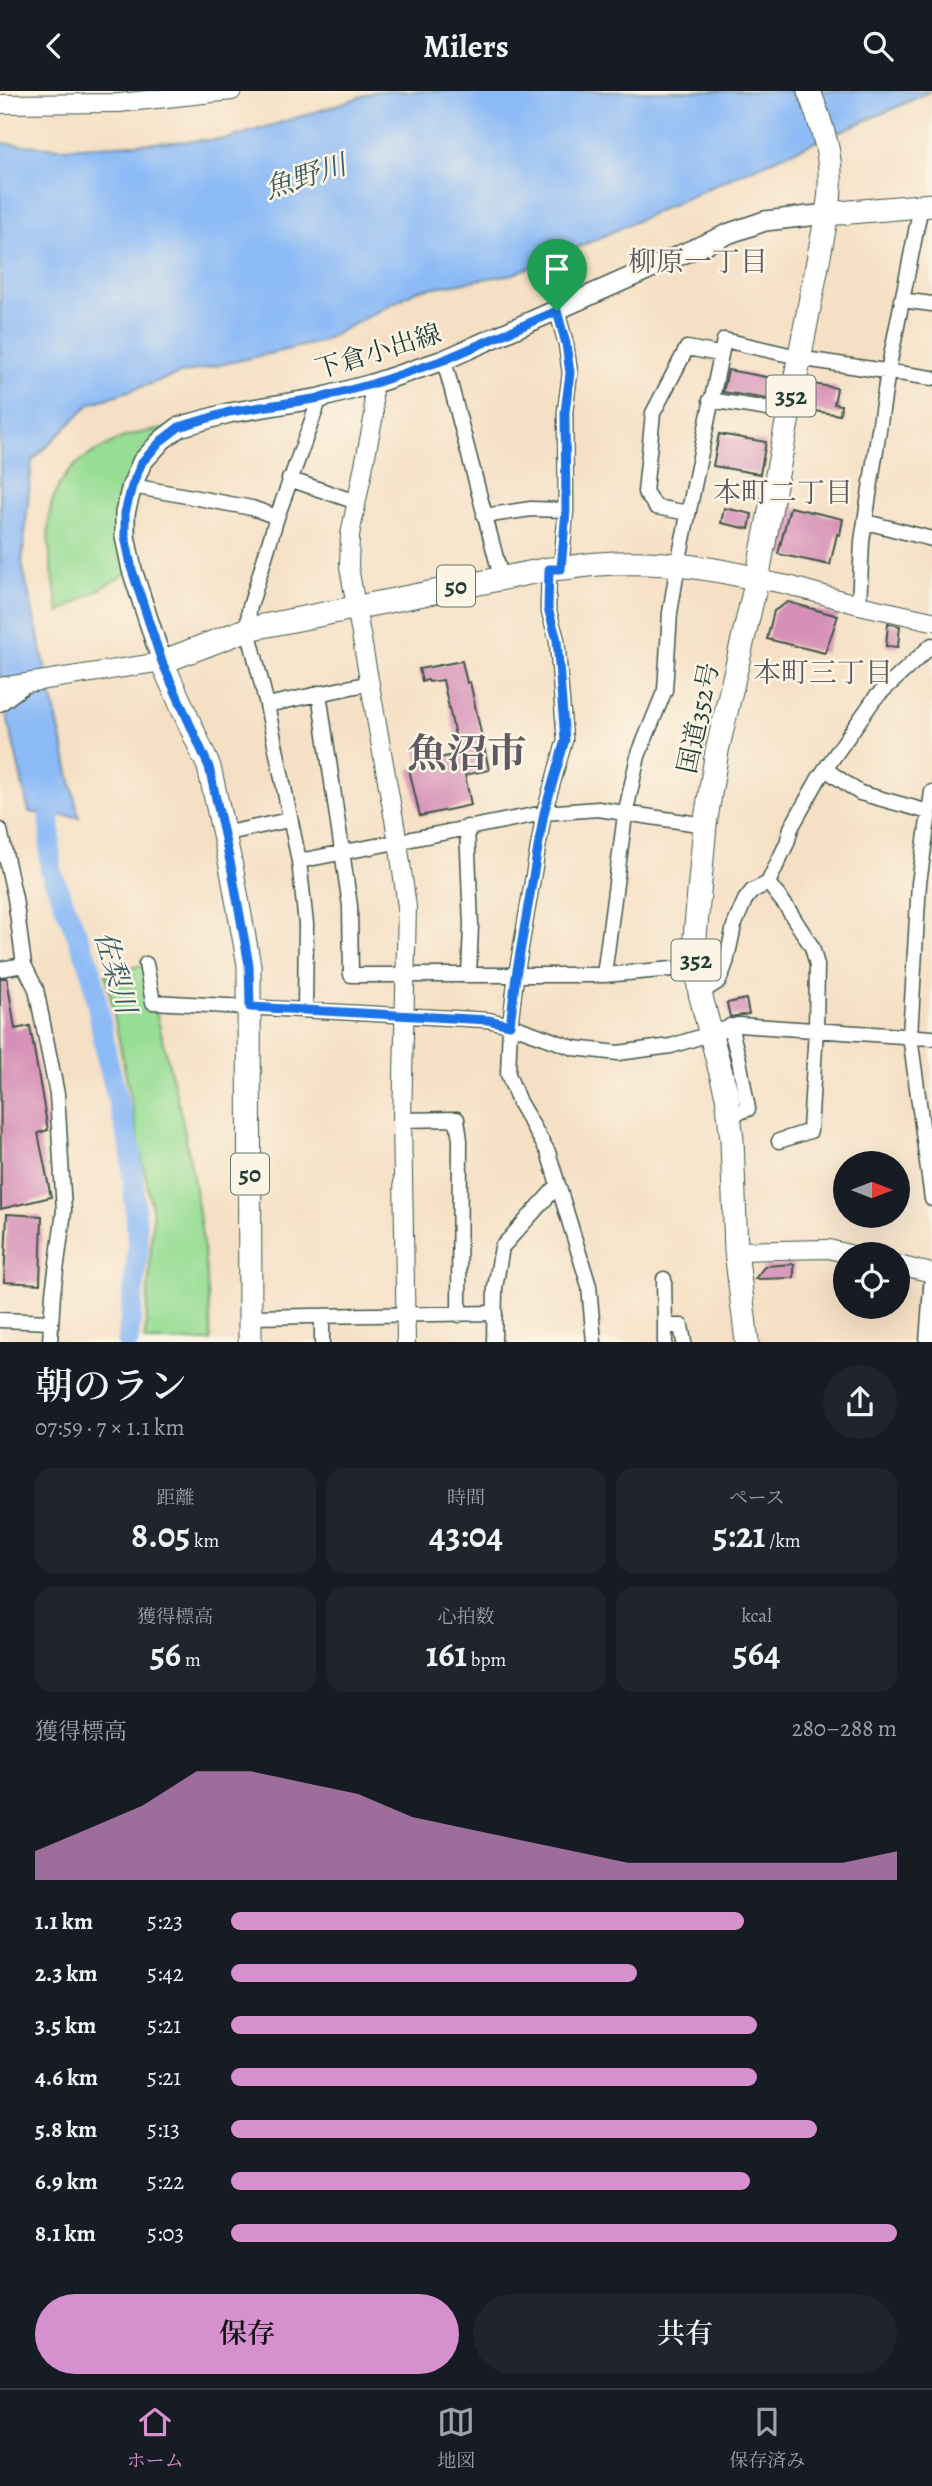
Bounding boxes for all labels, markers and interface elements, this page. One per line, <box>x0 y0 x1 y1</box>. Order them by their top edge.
text: Milers <box>423 24 509 68</box>
icon: back <box>35 27 73 65</box>
icon: search <box>859 27 897 65</box>
water label: 魚野川 <box>259 145 354 208</box>
pin <box>527 239 587 311</box>
district label: 柳原一丁目 <box>628 243 768 281</box>
icon: arrive <box>538 250 576 288</box>
street label: 下倉小出線 <box>311 316 445 387</box>
road number: 352 <box>766 375 816 417</box>
district label: 本町二丁目 <box>713 474 853 512</box>
road number: 50 <box>437 565 475 607</box>
district label: 本町三丁目 <box>753 654 893 692</box>
street label: 国道352号 <box>670 660 727 777</box>
district label: 魚沼市 <box>407 726 527 781</box>
water label: 佐梨川 <box>85 927 146 1021</box>
road number: 352 <box>672 939 720 981</box>
north arrow <box>833 1151 910 1229</box>
map controls <box>833 1151 910 1319</box>
road number: 50 <box>231 1154 269 1195</box>
button: locate <box>833 1242 910 1319</box>
text: 朝のラン <box>35 1360 187 1412</box>
button: share <box>823 1365 897 1439</box>
text: 07:59 · 7 × 1.1 km <box>35 1412 185 1443</box>
text: 距離 <box>156 1485 194 1511</box>
text: 時間 <box>447 1485 485 1511</box>
text: ペース <box>729 1485 785 1511</box>
text: 8.05 <box>131 1511 190 1559</box>
text: 43:04 <box>429 1511 503 1559</box>
text: 5:21 <box>713 1511 765 1559</box>
text: km <box>190 1528 219 1554</box>
text: /km <box>765 1528 801 1554</box>
text: kcal <box>741 1603 772 1629</box>
text: 獲得標高 <box>137 1604 213 1630</box>
text: 心拍数 <box>437 1604 495 1630</box>
text: 564 <box>733 1629 781 1677</box>
text: 56 <box>150 1630 181 1678</box>
text: 161 <box>426 1630 467 1678</box>
text: m <box>181 1647 201 1673</box>
text: bpm <box>467 1647 506 1673</box>
text: 280–288 m <box>792 1713 897 1744</box>
text: 獲得標高 <box>35 1716 127 1747</box>
text: 1.1 km <box>35 1906 93 1937</box>
text: 5:23 <box>147 1906 183 1937</box>
text: 2.3 km <box>35 1958 98 1989</box>
text: 5:42 <box>147 1958 184 1989</box>
text: 3.5 km <box>35 2010 96 2041</box>
text: 5:21 <box>147 2010 181 2041</box>
text: 4.6 km <box>35 2062 98 2093</box>
text: 5:21 <box>147 2062 181 2093</box>
text: 5.8 km <box>35 2114 97 2145</box>
text: 5:13 <box>147 2114 180 2145</box>
text: 6.9 km <box>35 2166 98 2197</box>
text: 5:22 <box>147 2166 184 2197</box>
text: 8.1 km <box>35 2218 96 2249</box>
text: 5:03 <box>147 2218 184 2249</box>
button: 保存 <box>35 2294 459 2374</box>
button: 共有 <box>473 2294 897 2374</box>
tab: ホーム <box>127 2403 184 2474</box>
tab: 地図 <box>437 2403 475 2474</box>
tab: 保存済み <box>729 2403 805 2474</box>

